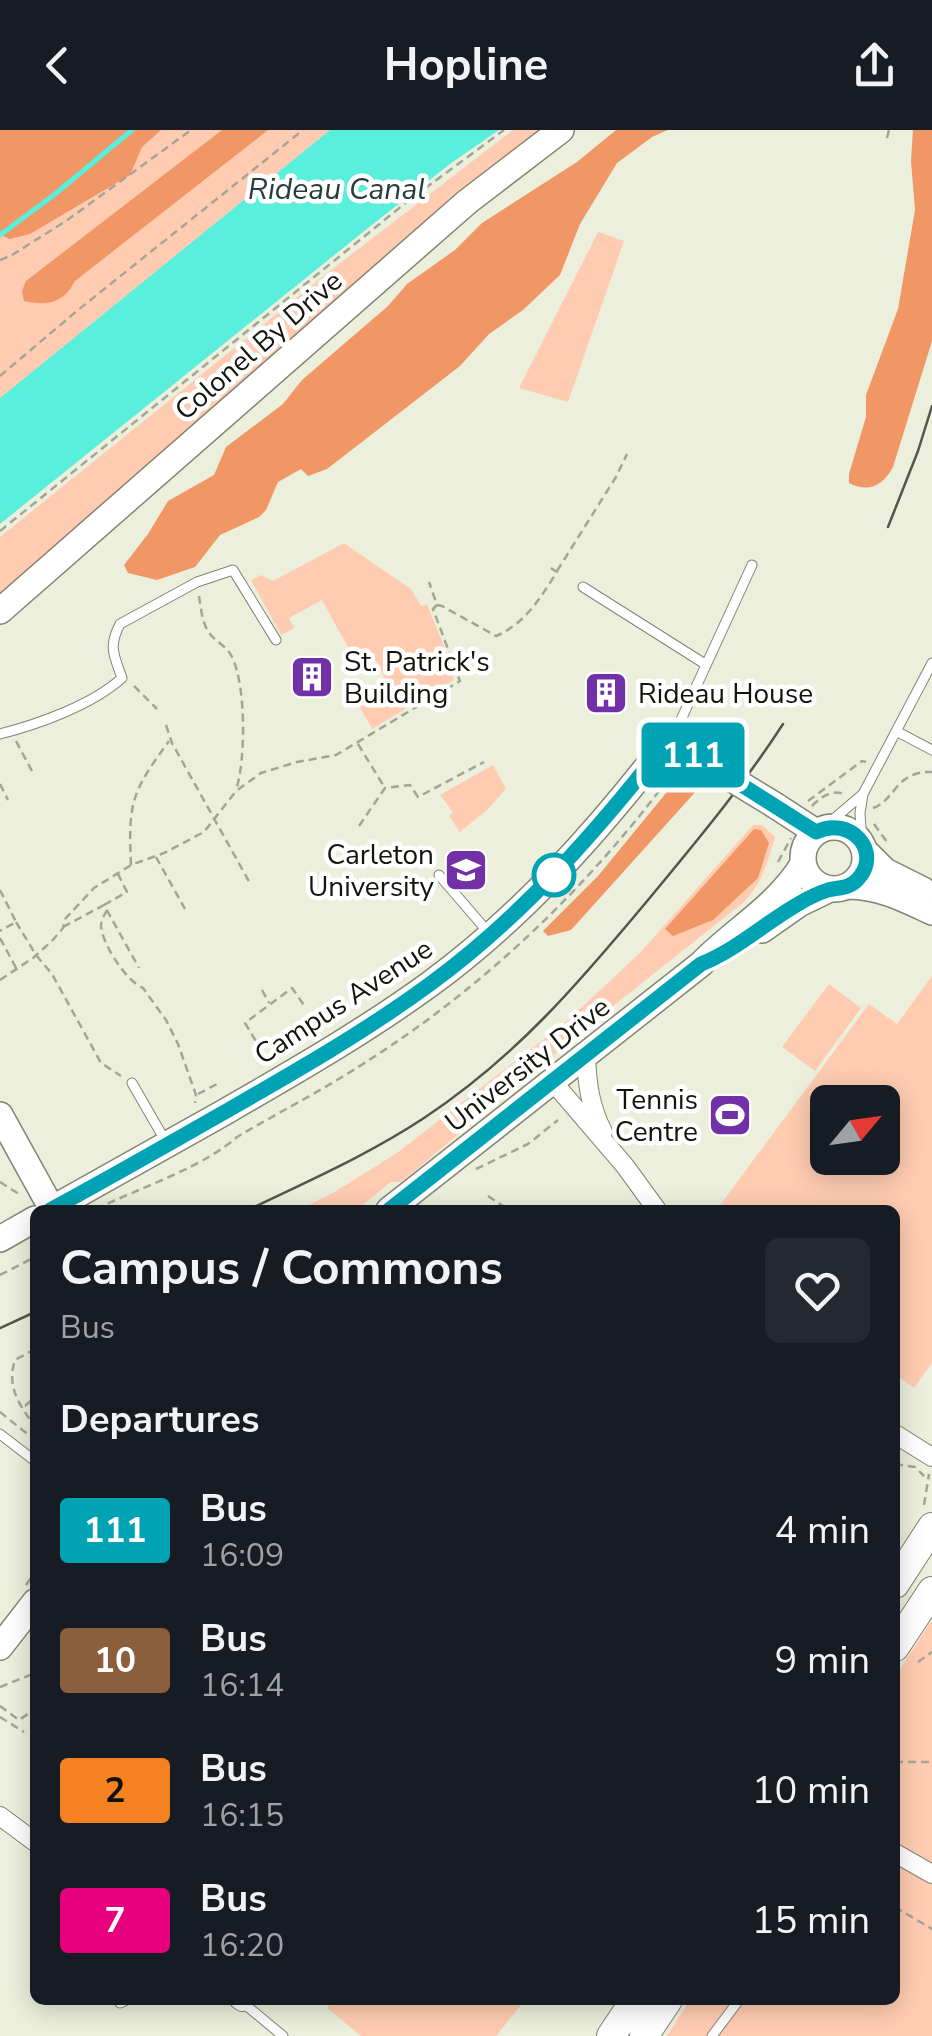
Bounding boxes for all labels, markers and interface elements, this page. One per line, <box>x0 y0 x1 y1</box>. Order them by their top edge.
text: Hopline <box>384 35 548 96</box>
icon: back <box>30 38 85 93</box>
icon: share <box>847 38 902 93</box>
water label: Rideau Canal <box>248 169 426 210</box>
street label: Colonel By Drive <box>167 262 351 429</box>
place label: St. Patrick's Building <box>344 643 490 713</box>
building icon: St. Patrick's Building <box>289 654 335 700</box>
building icon: Rideau House <box>583 670 629 716</box>
place label: Rideau House <box>638 675 813 713</box>
line badge: 111 <box>636 722 750 788</box>
text: 111 <box>661 732 725 779</box>
place label: Carleton University <box>308 836 435 906</box>
school or university icon: Carleton University <box>443 847 489 893</box>
unlabelled marker <box>533 854 575 896</box>
street label: Campus Avenue <box>247 930 440 1074</box>
street label: University Drive <box>437 988 618 1141</box>
place label: Tennis Centre <box>615 1081 698 1151</box>
north arrow <box>810 1085 900 1175</box>
map controls <box>810 1085 900 1175</box>
sports icon: Tennis Centre <box>707 1092 753 1138</box>
text: Campus / Commons <box>60 1235 503 1301</box>
button: heart <box>765 1238 870 1343</box>
text: Bus <box>60 1306 115 1349</box>
text: Departures <box>60 1394 259 1445</box>
text: Bus <box>200 1483 267 1534</box>
text: 4 min <box>775 1505 870 1556</box>
text: 111 <box>83 1507 147 1554</box>
text: 16:09 <box>200 1534 284 1577</box>
text: Bus <box>200 1613 267 1664</box>
text: 9 min <box>775 1635 870 1686</box>
text: 10 <box>94 1637 136 1684</box>
text: 16:14 <box>200 1664 284 1707</box>
text: Bus <box>200 1743 267 1794</box>
text: 10 min <box>752 1765 870 1816</box>
text: 2 <box>104 1767 126 1814</box>
text: 16:15 <box>200 1794 284 1837</box>
text: Bus <box>200 1873 267 1924</box>
text: 15 min <box>752 1895 870 1946</box>
text: 7 <box>104 1897 126 1944</box>
text: 16:20 <box>200 1924 284 1967</box>

